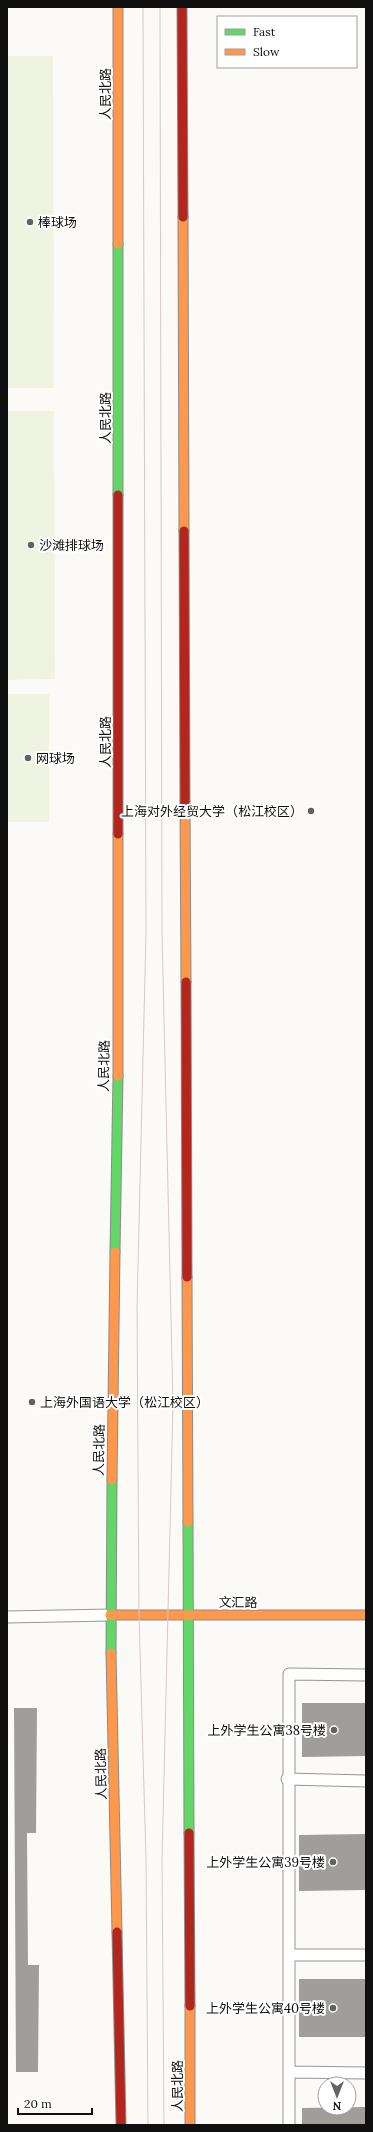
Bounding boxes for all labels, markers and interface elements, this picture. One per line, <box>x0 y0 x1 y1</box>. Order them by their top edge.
legend <box>217 16 357 68</box>
text: Fast <box>253 24 276 39</box>
text: Slow <box>253 44 280 59</box>
street label: 人民北路 <box>97 68 114 120</box>
place label: 棒球场 <box>38 214 77 231</box>
marker: 棒球场 <box>25 217 35 227</box>
street label: 人民北路 <box>97 392 114 444</box>
place label: 沙滩排球场 <box>39 537 104 554</box>
marker: 沙滩排球场 <box>26 540 36 550</box>
street label: 人民北路 <box>97 716 114 768</box>
place label: 网球场 <box>36 750 75 767</box>
marker: 网球场 <box>23 753 33 763</box>
place label: 上海对外经贸大学（松江校区） <box>121 803 303 820</box>
marker: 上海对外经贸大学（松江校区） <box>306 806 316 816</box>
street label: 人民北路 <box>95 1040 113 1092</box>
place label: 上海外国语大学（松江校区） <box>40 1394 209 1411</box>
marker: 上海外国语大学（松江校区） <box>27 1397 37 1407</box>
street label: 人民北路 <box>90 1424 108 1476</box>
street label: 文汇路 <box>218 1594 258 1611</box>
place label: 上外学生公寓38号楼 <box>207 1722 326 1739</box>
marker: 上外学生公寓38号楼 <box>329 1725 339 1735</box>
street label: 人民北路 <box>92 1748 110 1800</box>
place label: 上外学生公寓39号楼 <box>206 1854 325 1871</box>
marker: 上外学生公寓39号楼 <box>328 1857 338 1867</box>
place label: 上外学生公寓40号楼 <box>206 2000 325 2017</box>
marker: 上外学生公寓40号楼 <box>328 2003 338 2013</box>
street label: 人民北路 <box>169 2060 186 2112</box>
north arrow <box>317 2076 357 2116</box>
scale bar <box>18 2090 92 2116</box>
text: 20 m <box>24 2096 52 2111</box>
text: N <box>332 2099 341 2113</box>

